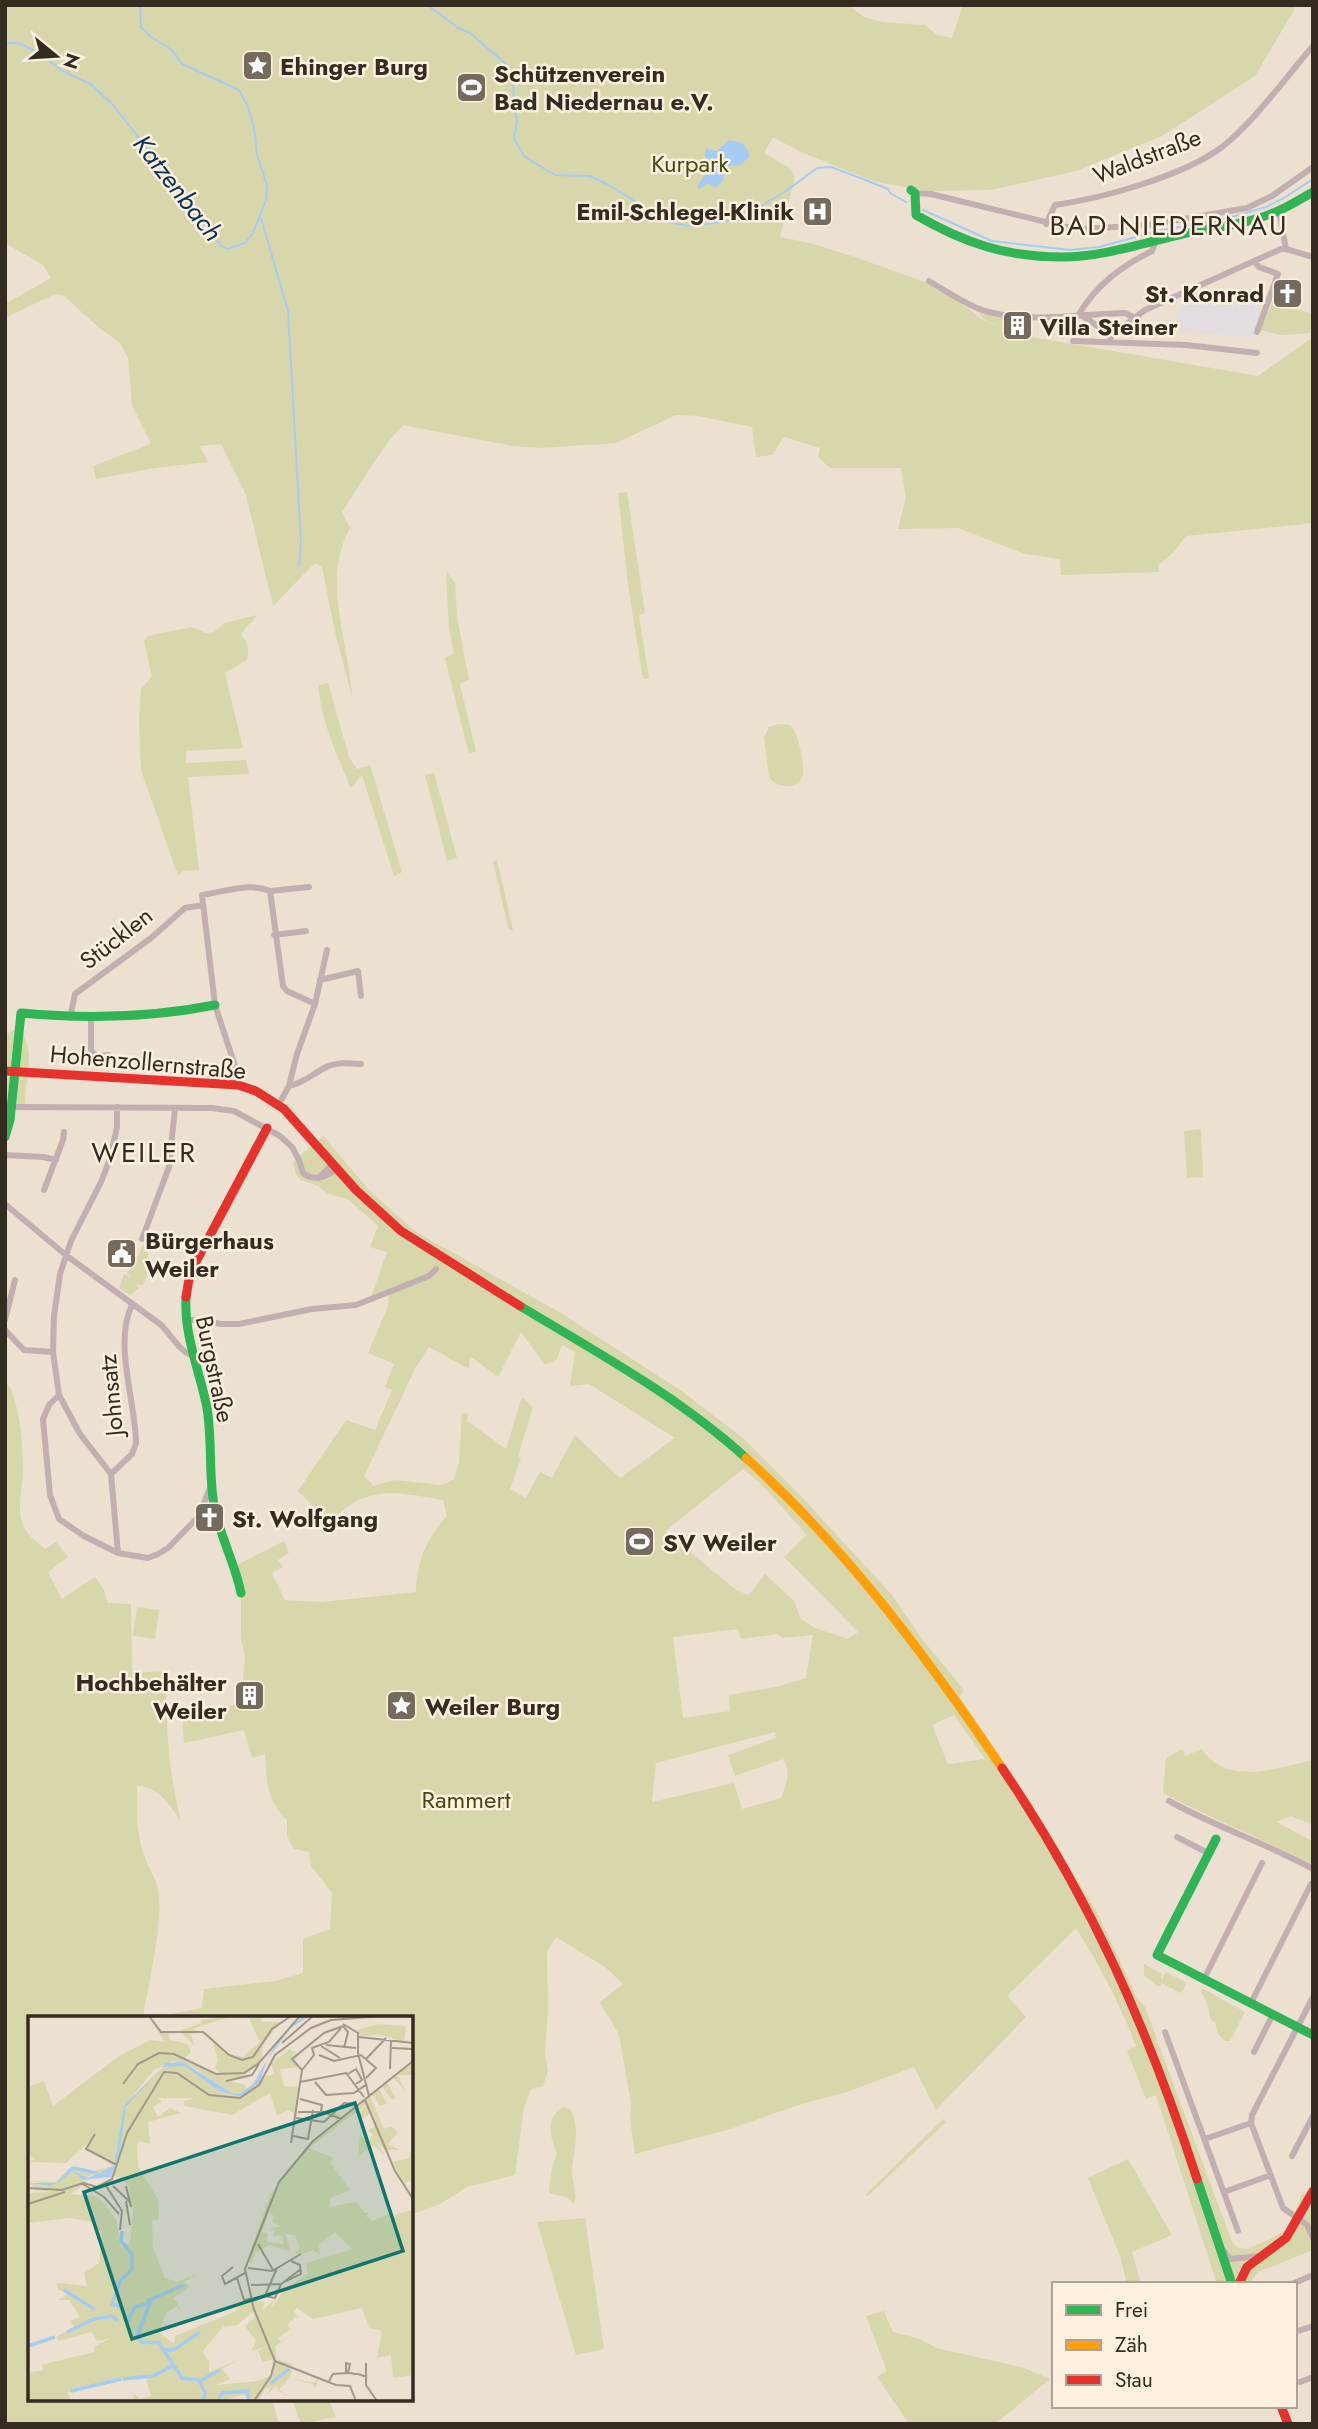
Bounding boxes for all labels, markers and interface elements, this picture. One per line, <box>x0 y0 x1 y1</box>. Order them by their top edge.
north arrow <box>21 21 91 91</box>
place icon: Ehinger Burg <box>240 49 274 83</box>
place label: Ehinger Burg <box>280 49 428 84</box>
text: N <box>57 50 87 72</box>
place label: Schützenverein Bad Niedernau e.V. <box>494 56 714 119</box>
sports icon: Schützenverein Bad Niedernau e.V. <box>454 70 488 104</box>
street label: Waldstraße <box>1088 119 1206 193</box>
water label: Katzenbach <box>124 127 232 249</box>
park label: Kurpark <box>651 146 729 181</box>
place label: Emil-Schlegel-Klinik <box>576 194 794 229</box>
hospital icon: Emil-Schlegel-Klinik <box>800 194 834 228</box>
district label: BAD NIEDERNAU <box>1050 205 1288 246</box>
place label: St. Konrad <box>1145 276 1264 311</box>
church icon: St. Konrad <box>1270 276 1304 310</box>
building icon: Villa Steiner <box>1000 309 1034 343</box>
place label: Villa Steiner <box>1039 309 1178 344</box>
street label: Stücklen <box>72 898 160 978</box>
street label: Hohenzollernstraße <box>48 1036 248 1088</box>
district label: WEILER <box>91 1132 197 1173</box>
place label: Bürgerhaus Weiler <box>145 1223 274 1286</box>
public building icon: Bürgerhaus Weiler <box>105 1237 139 1271</box>
street label: Burgstraße <box>187 1312 243 1426</box>
street label: Johnsatz <box>90 1353 132 1440</box>
church icon: St. Wolfgang <box>192 1501 226 1535</box>
place label: St. Wolfgang <box>232 1501 378 1536</box>
sports icon: SV Weiler <box>623 1525 657 1559</box>
place label: SV Weiler <box>663 1525 777 1560</box>
place label: Hochbehälter Weiler <box>75 1665 227 1728</box>
building icon: Hochbehälter Weiler <box>233 1679 267 1713</box>
place icon: Weiler Burg <box>385 1689 419 1723</box>
place label: Weiler Burg <box>425 1689 560 1724</box>
park label: Rammert <box>422 1782 511 1817</box>
inset map <box>28 2016 413 2401</box>
legend <box>1052 2282 1297 2408</box>
text: Frei <box>1115 2295 1148 2325</box>
text: Zäh <box>1115 2330 1148 2360</box>
text: Stau <box>1115 2365 1153 2395</box>

